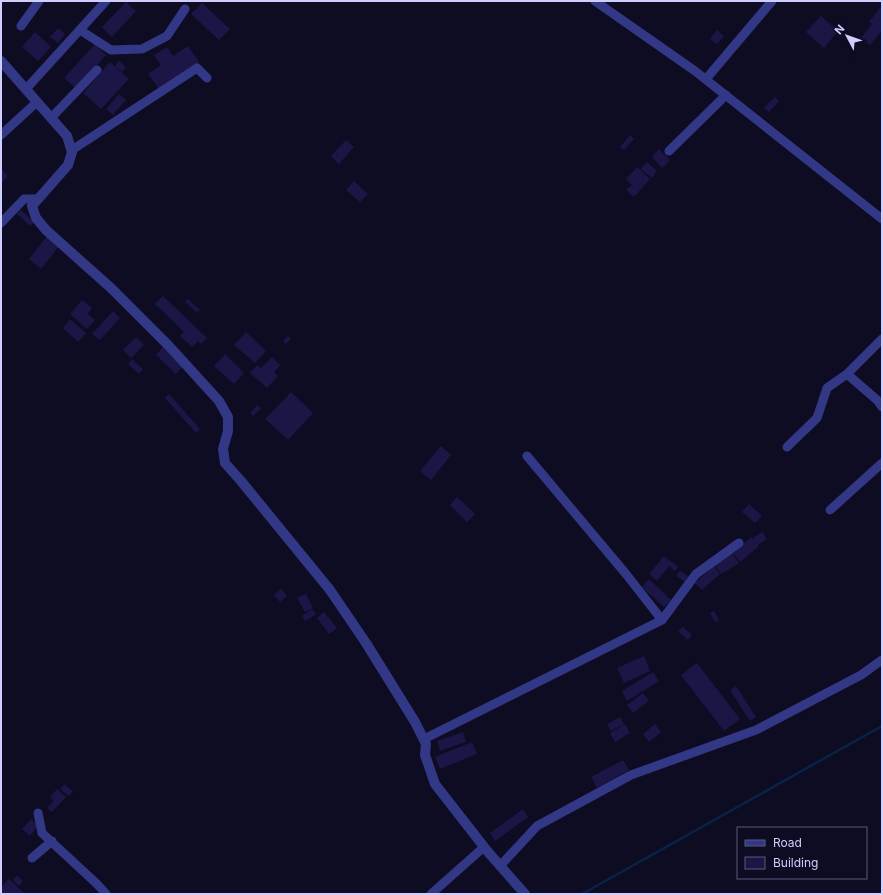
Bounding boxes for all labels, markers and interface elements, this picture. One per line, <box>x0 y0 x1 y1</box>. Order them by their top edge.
north arrow <box>827 16 867 56</box>
text: N <box>831 22 847 37</box>
legend <box>737 827 867 879</box>
text: Road <box>773 835 802 850</box>
text: Building <box>773 855 818 870</box>

